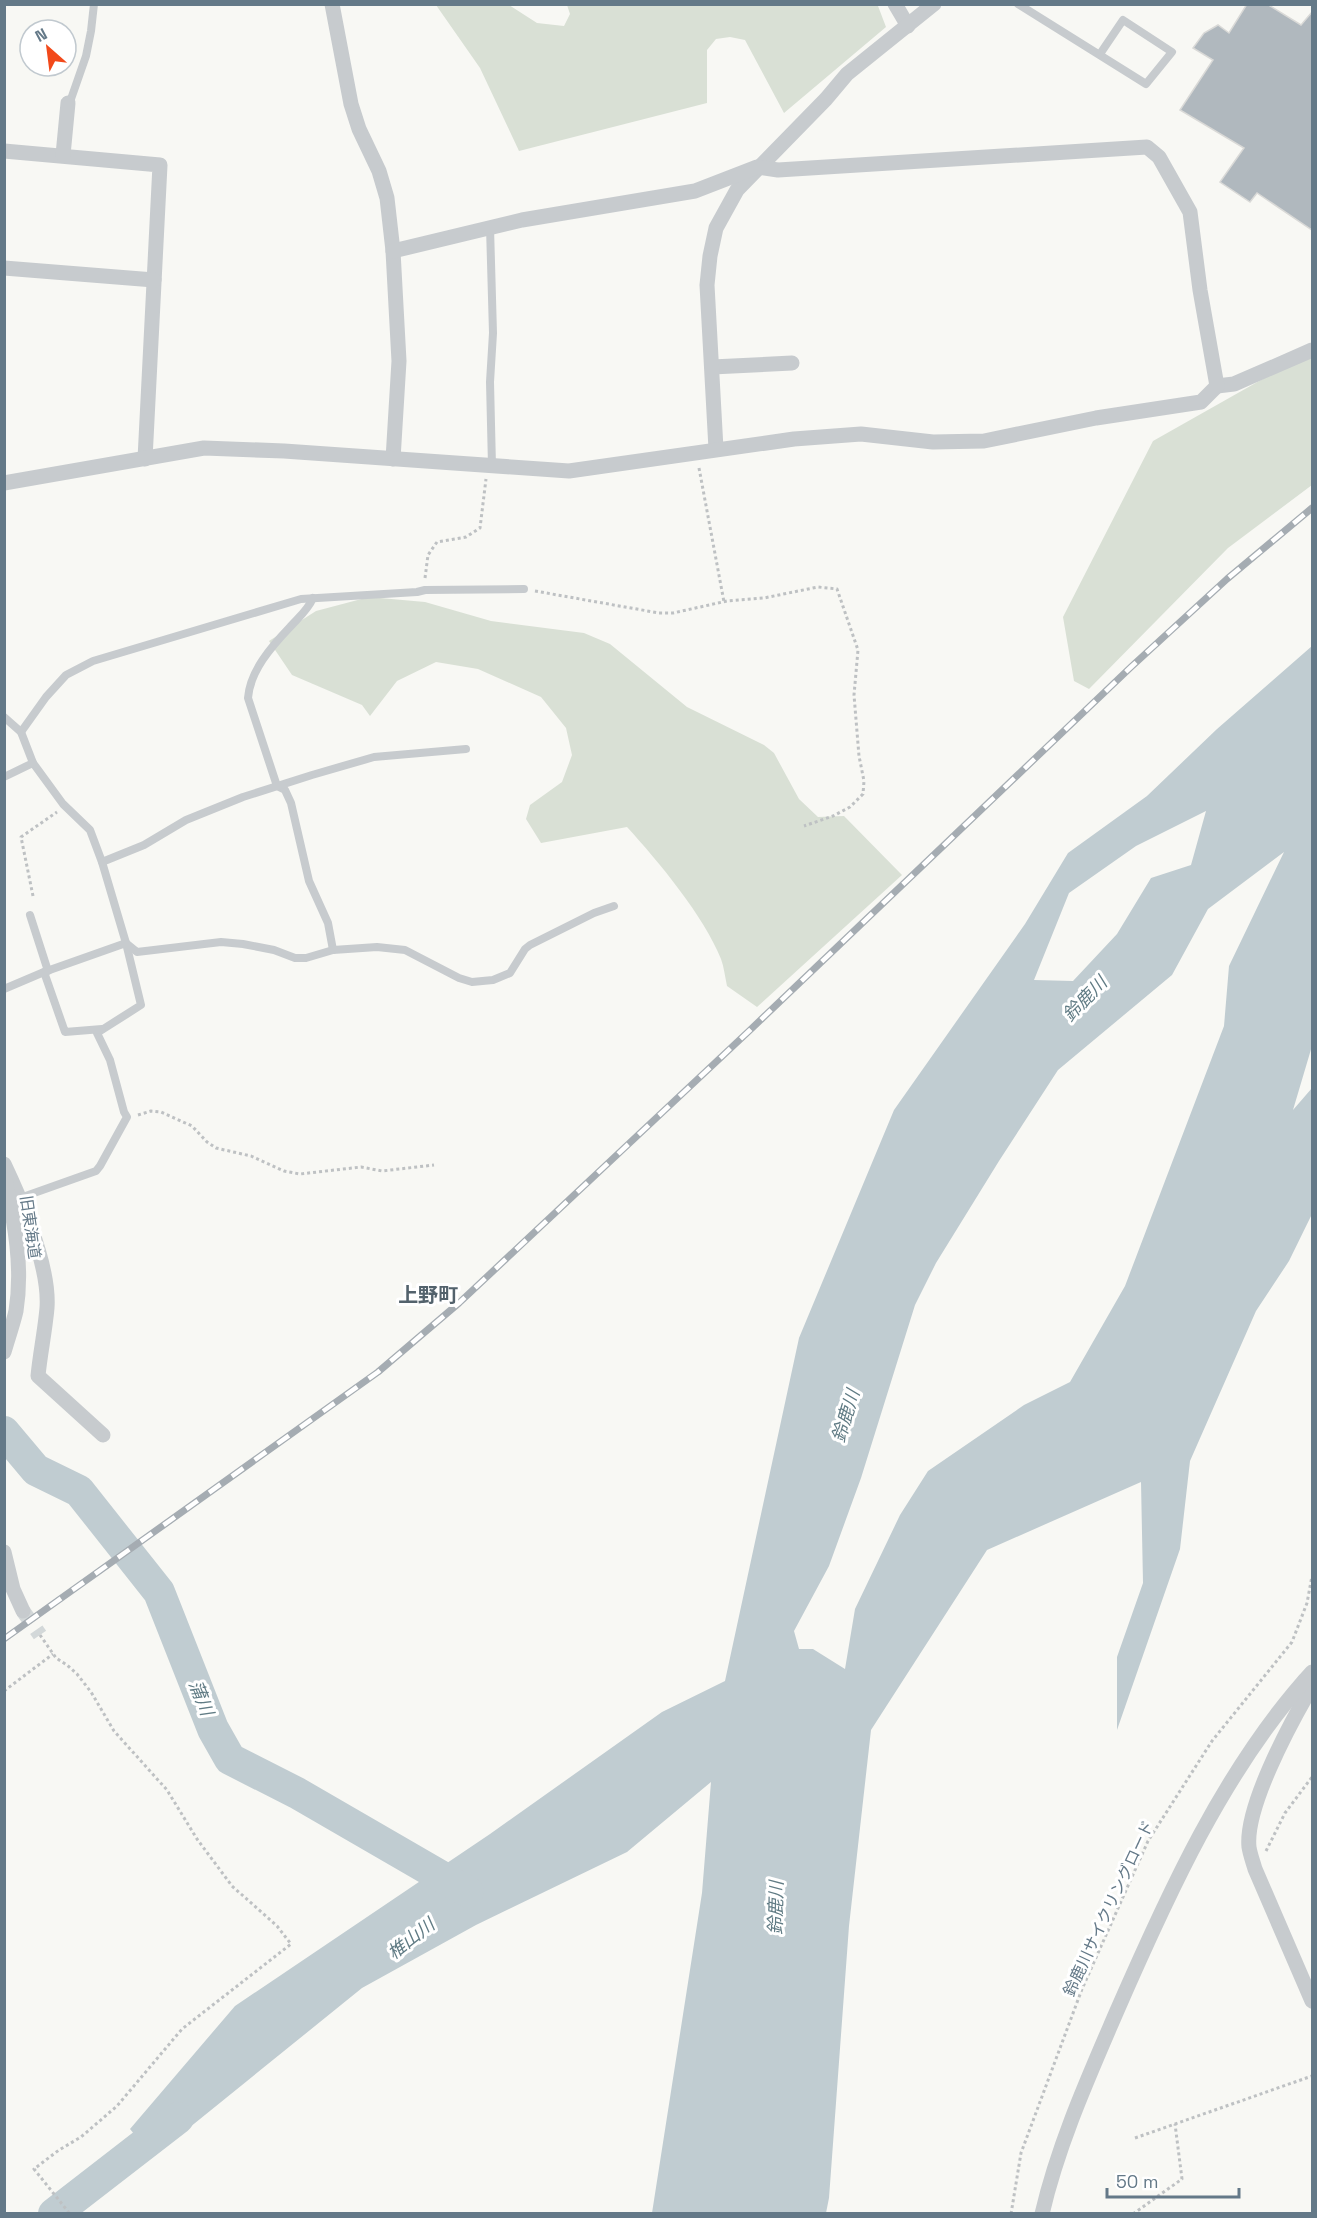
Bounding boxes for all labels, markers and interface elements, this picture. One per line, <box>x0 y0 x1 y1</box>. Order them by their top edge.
north arrow <box>18 18 78 78</box>
text: N <box>32 23 51 47</box>
water label: 鈴鹿川 <box>1058 970 1113 1026</box>
street label: 旧東海道 <box>16 1194 45 1260</box>
district label: 上野町 <box>398 1282 458 1308</box>
water label: 鈴鹿川 <box>827 1385 865 1445</box>
water label: 蒲川 <box>184 1677 220 1721</box>
street label: 鈴鹿川サイクリングロード <box>1058 1817 1158 2000</box>
water label: 鈴鹿川 <box>764 1879 788 1935</box>
water label: 椎山川 <box>382 1912 441 1964</box>
scale bar <box>1107 2161 1239 2199</box>
text: 50 m <box>1116 2170 1158 2193</box>

